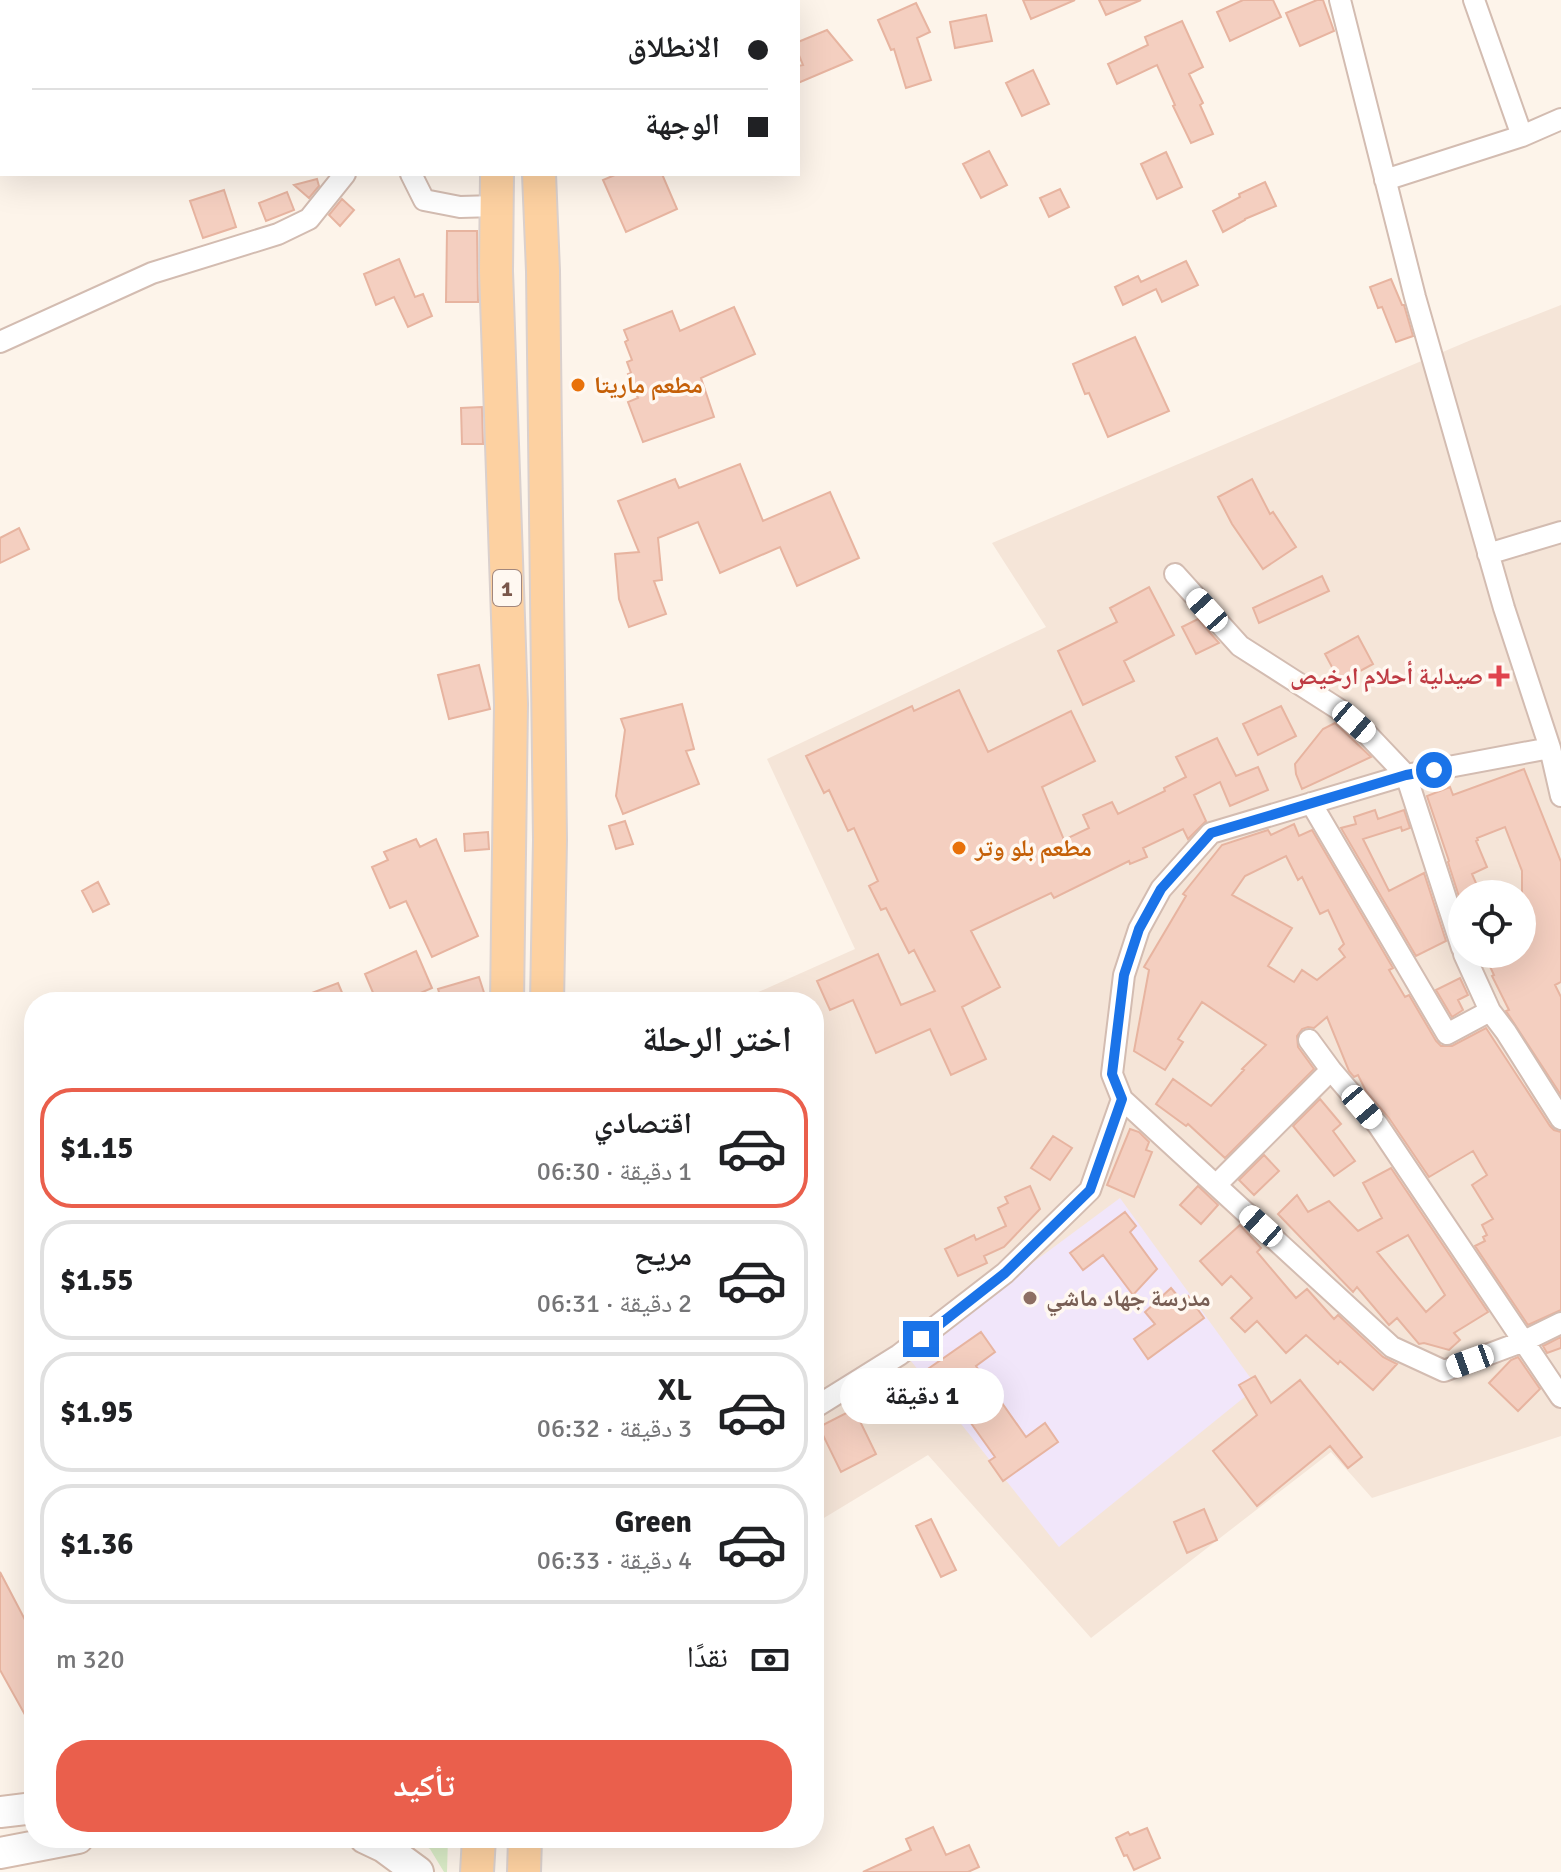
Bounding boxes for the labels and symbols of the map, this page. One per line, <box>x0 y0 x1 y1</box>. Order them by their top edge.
place label: مطعم ماريتا <box>594 370 703 401</box>
marker: مطعم ماريتا <box>569 376 587 394</box>
road number: 1 <box>493 570 521 606</box>
car <box>1182 584 1232 636</box>
place label: صيدلية أحلام ارخيص <box>1290 660 1483 693</box>
marker: صيدلية أحلام ارخيص <box>1490 667 1508 685</box>
car <box>1328 697 1380 747</box>
route start <box>1416 752 1452 788</box>
place label: مطعم بلو وتر <box>974 833 1092 864</box>
marker: مطعم بلو وتر <box>950 839 968 857</box>
car <box>1337 1081 1387 1133</box>
car <box>1235 1201 1287 1251</box>
place label: مدرسة جهاد ماشي <box>1046 1283 1211 1317</box>
marker: مدرسة جهاد ماشي <box>1021 1289 1039 1307</box>
route end <box>903 1321 939 1357</box>
car <box>1443 1342 1497 1380</box>
callout: 1 دقيقة <box>839 1367 1003 1423</box>

